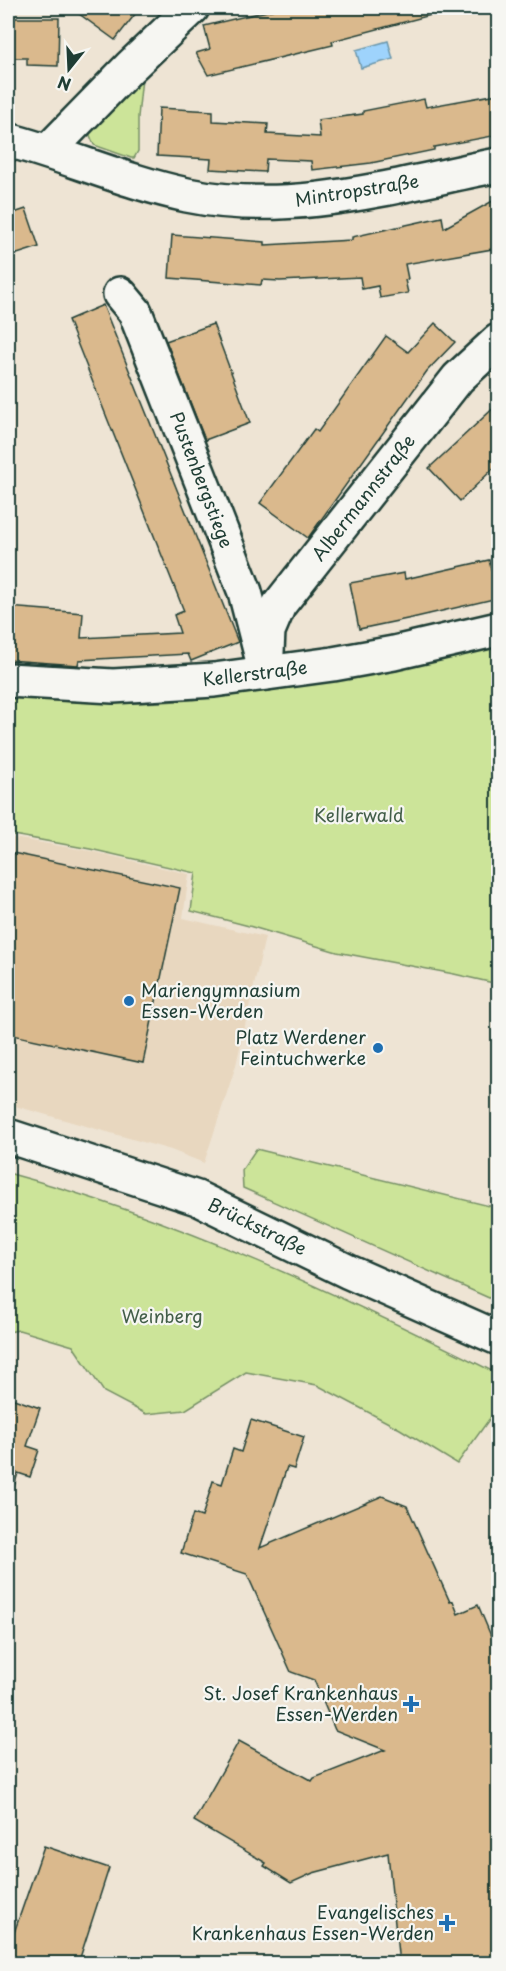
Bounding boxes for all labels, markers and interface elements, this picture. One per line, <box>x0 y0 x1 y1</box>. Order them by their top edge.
north arrow <box>39 39 99 99</box>
text: N <box>54 71 74 98</box>
street label: Mintropstraße <box>293 166 421 213</box>
street label: Pustenbergstiege <box>164 407 241 551</box>
street label: Albermannstraße <box>305 428 421 566</box>
street label: Kellerstraße <box>201 653 309 692</box>
park label: Kellerwald <box>314 801 404 828</box>
place label: Mariengymnasium Essen-Werden <box>141 976 301 1024</box>
marker: Mariengymnasium Essen-Werden <box>122 994 136 1008</box>
place label: Platz Werdener Feintuchwerke <box>236 1023 366 1071</box>
marker: Platz Werdener Feintuchwerke <box>371 1041 385 1055</box>
street label: Brückstraße <box>204 1190 312 1261</box>
park label: Weinberg <box>121 1302 203 1329</box>
place label: St. Josef Krankenhaus Essen-Werden <box>204 1679 398 1727</box>
marker: St. Josef Krankenhaus Essen-Werden <box>402 1695 420 1713</box>
place label: Evangelisches Krankenhaus Essen-Werden <box>192 1898 434 1946</box>
marker: Evangelisches Krankenhaus Essen-Werden <box>438 1914 456 1932</box>

